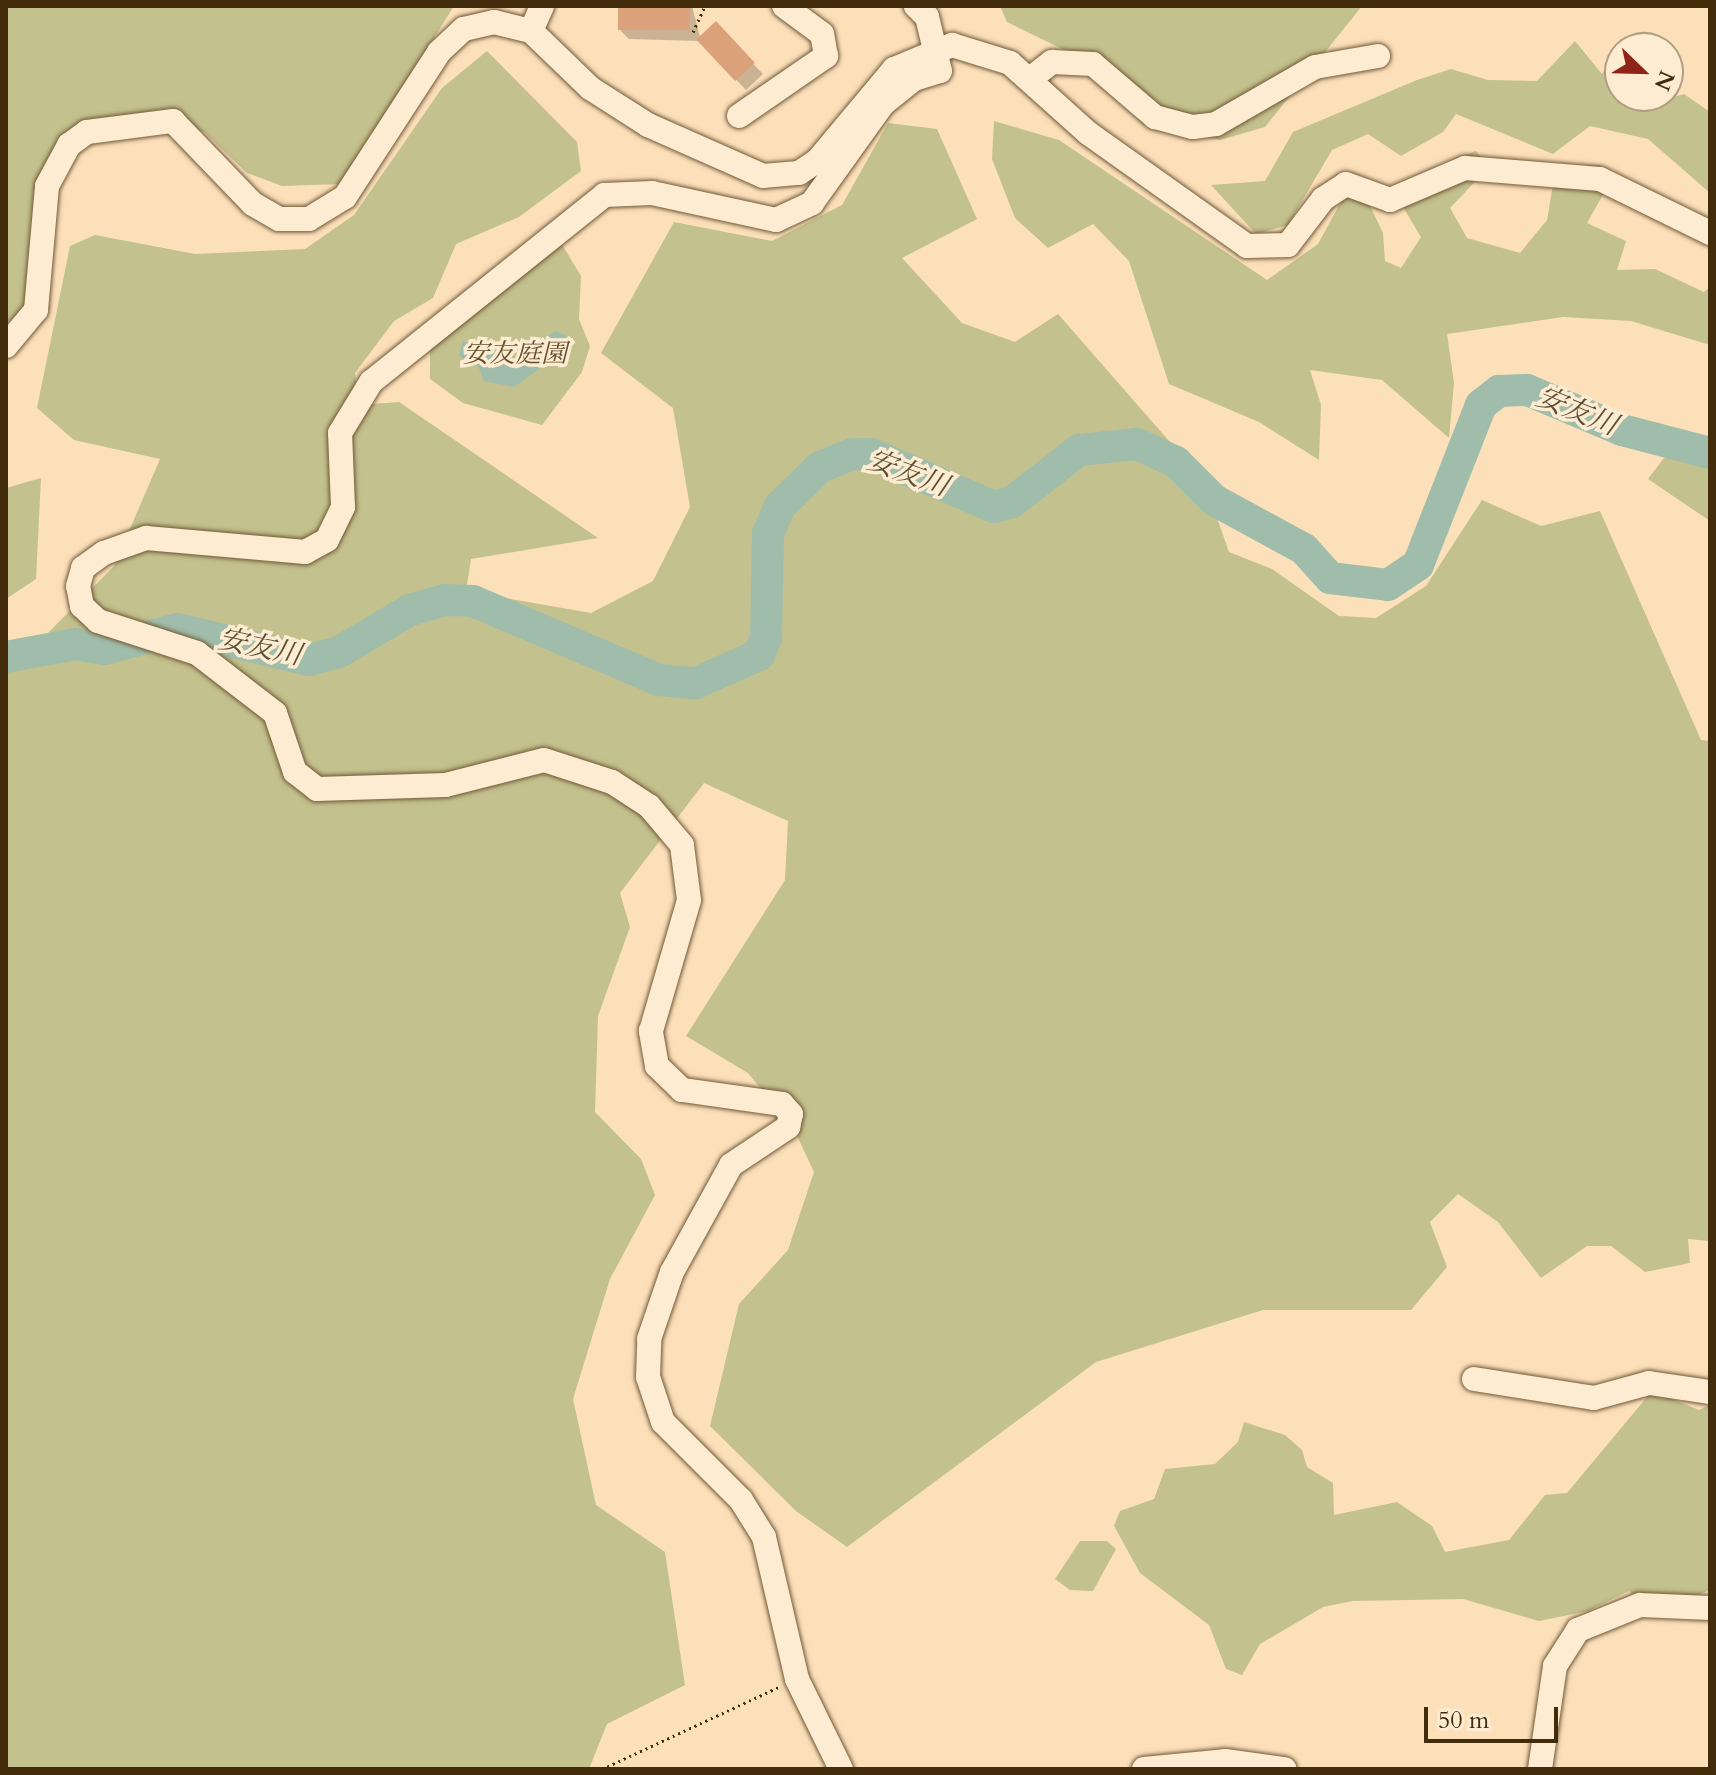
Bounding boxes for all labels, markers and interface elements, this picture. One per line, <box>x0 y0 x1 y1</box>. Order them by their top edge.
north arrow <box>1604 32 1684 112</box>
text: N <box>1647 66 1682 95</box>
park label: 安友庭園 <box>463 338 567 370</box>
water label: 安友川 <box>1532 380 1622 442</box>
water label: 安友川 <box>863 443 953 503</box>
water label: 安友川 <box>215 622 305 672</box>
scale bar <box>1428 1691 1562 1741</box>
text: 50 m <box>1438 1704 1489 1737</box>

